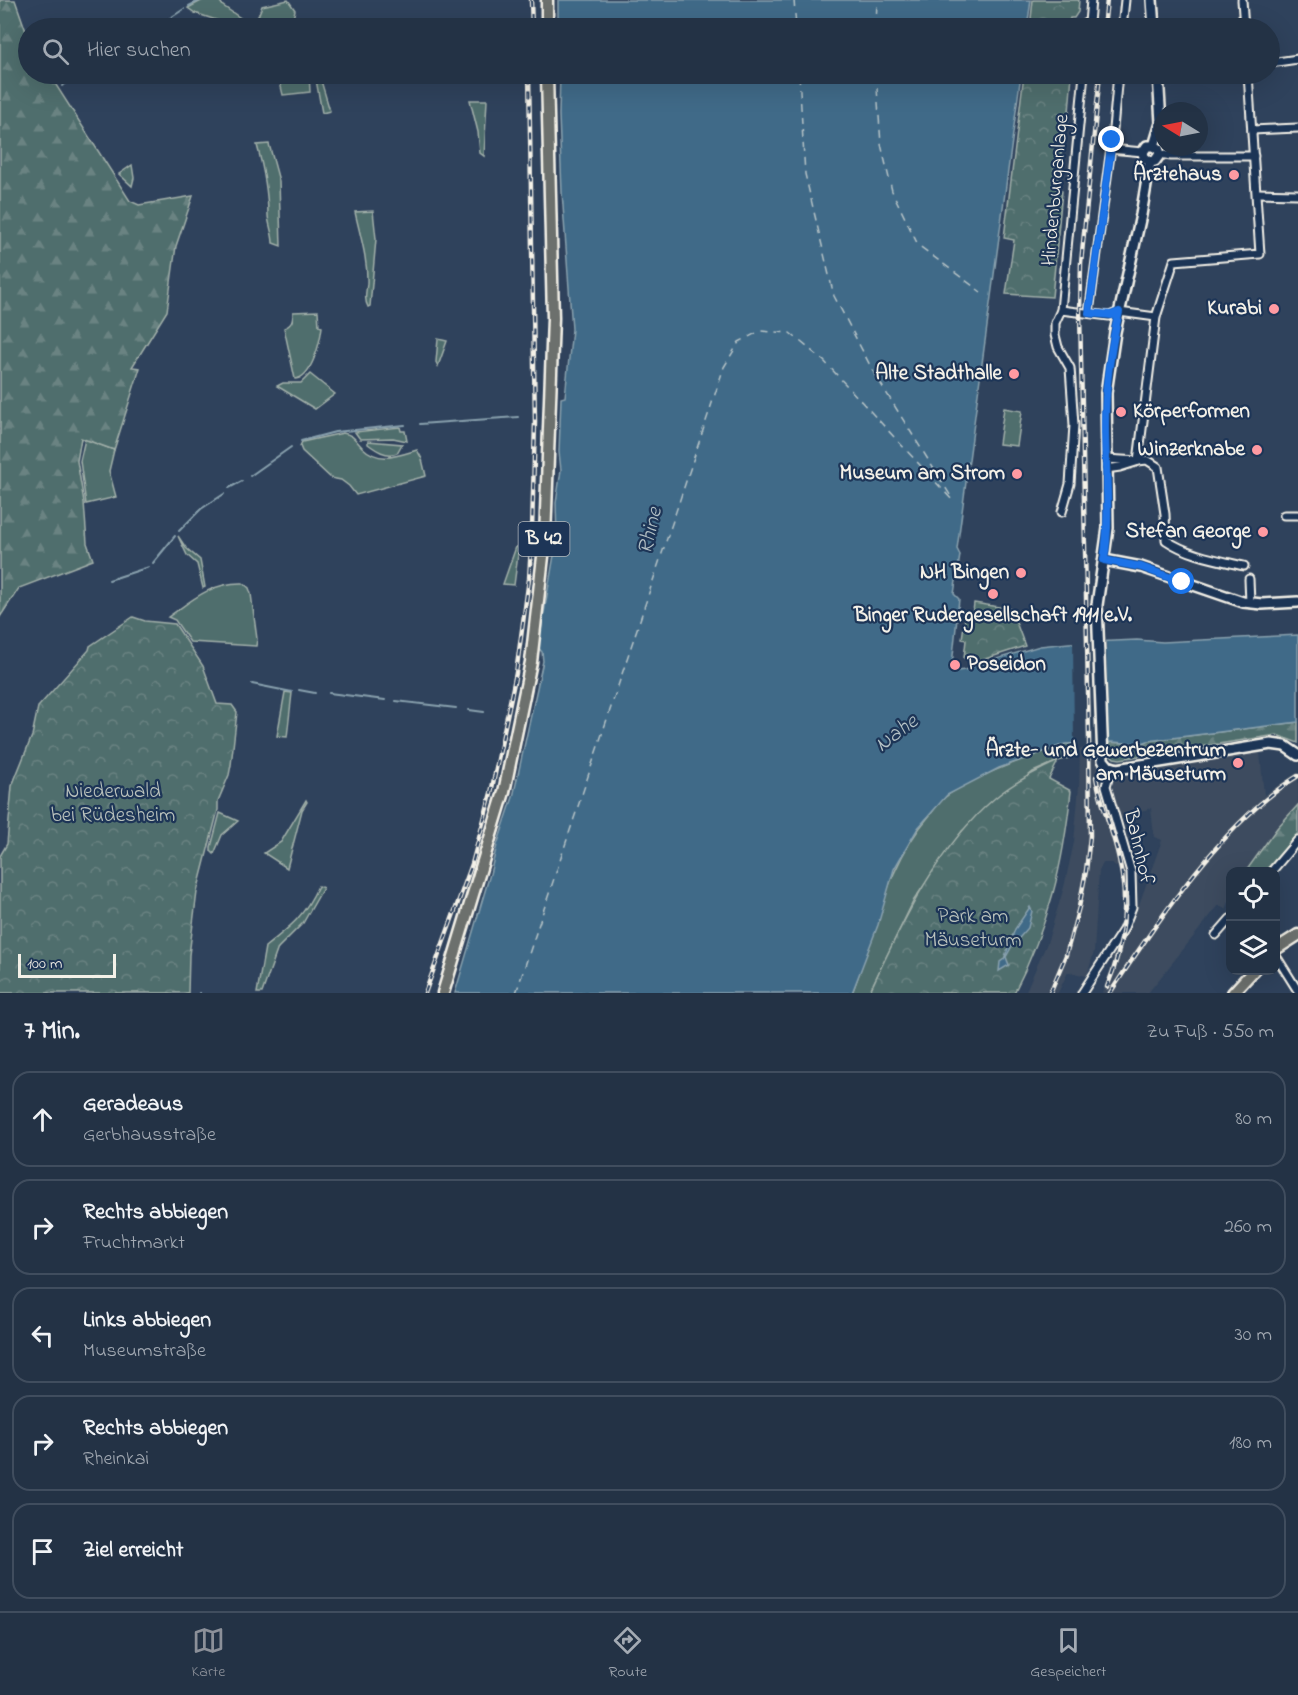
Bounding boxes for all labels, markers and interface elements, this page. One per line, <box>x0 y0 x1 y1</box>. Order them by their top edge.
search box <box>18 18 1280 84</box>
icon: search <box>39 35 72 68</box>
text: Hier suchen <box>87 35 191 67</box>
north arrow <box>1154 102 1208 156</box>
street label: Hindenburganlage <box>1034 112 1080 267</box>
route end <box>1098 126 1124 152</box>
place label: Ärztehaus <box>1133 160 1222 190</box>
marker: Ärztehaus <box>1227 168 1241 182</box>
place label: Kurabi <box>1207 294 1262 324</box>
marker: Kurabi <box>1267 302 1281 316</box>
place label: Alte Stadthalle <box>875 359 1003 389</box>
marker: Alte Stadthalle <box>1007 367 1021 381</box>
place label: Körperformen <box>1133 397 1250 427</box>
marker: Körperformen <box>1114 405 1128 419</box>
place label: Winzerknabe <box>1137 435 1246 465</box>
marker: Winzerknabe <box>1250 443 1264 457</box>
place label: Museum am Strom <box>840 459 1005 489</box>
marker: Museum am Strom <box>1010 467 1024 481</box>
water label: Rhine <box>630 503 672 558</box>
place label: Stefan George <box>1126 517 1252 549</box>
road number: B 42 <box>518 522 570 556</box>
marker: Stefan George <box>1256 525 1270 539</box>
place label: NH Bingen <box>920 558 1009 590</box>
marker: NH Bingen <box>1014 566 1028 580</box>
route start <box>1168 568 1194 594</box>
marker: Binger Rudergesellschaft 1911 e.V. <box>986 587 1000 601</box>
place label: Binger Rudergesellschaft 1911 e.V. <box>853 601 1133 633</box>
place label: Poseidon <box>967 650 1046 680</box>
marker: Poseidon <box>948 658 962 672</box>
water label: Nahe <box>869 706 926 761</box>
place label: Ärzte- und Gewerbezentrum am Mäuseturm <box>986 736 1226 790</box>
marker: Ärzte- und Gewerbezentrum am Mäuseturm <box>1231 756 1245 770</box>
park label: Niederwald bei Rüdesheim <box>51 777 175 831</box>
street label: Bahnhof <box>1115 805 1161 888</box>
map controls <box>1226 867 1280 975</box>
button: locate <box>1226 867 1280 921</box>
park label: Park am Mäuseturm <box>924 902 1022 956</box>
button: layers <box>1226 921 1280 975</box>
scale bar <box>18 951 116 978</box>
text: 100 m <box>27 952 62 976</box>
text: 7 Min. <box>24 1013 80 1051</box>
text: Zu Fuß · 550 m <box>1147 1018 1274 1047</box>
text: Geradeaus <box>83 1089 183 1121</box>
icon: ahead <box>26 1103 59 1136</box>
text: 80 m <box>1235 1105 1272 1134</box>
text: Gerbhausstraße <box>83 1121 216 1150</box>
text: Rechts abbiegen <box>83 1197 228 1229</box>
icon: right <box>26 1211 59 1244</box>
text: 260 m <box>1224 1213 1272 1242</box>
text: Fruchtmarkt <box>83 1229 185 1258</box>
text: Links abbiegen <box>83 1305 211 1337</box>
icon: left <box>26 1319 59 1352</box>
text: 30 m <box>1235 1321 1272 1350</box>
text: Museumstraße <box>83 1337 206 1366</box>
text: Rechts abbiegen <box>83 1413 228 1445</box>
icon: right <box>26 1427 59 1460</box>
text: 180 m <box>1229 1429 1272 1458</box>
text: Rheinkai <box>83 1445 149 1474</box>
icon: arrive <box>26 1535 59 1568</box>
text: Ziel erreicht <box>83 1535 183 1567</box>
tab: Karte <box>191 1624 225 1684</box>
tab: Route <box>608 1624 647 1684</box>
tab: Gespeichert <box>1030 1624 1107 1684</box>

